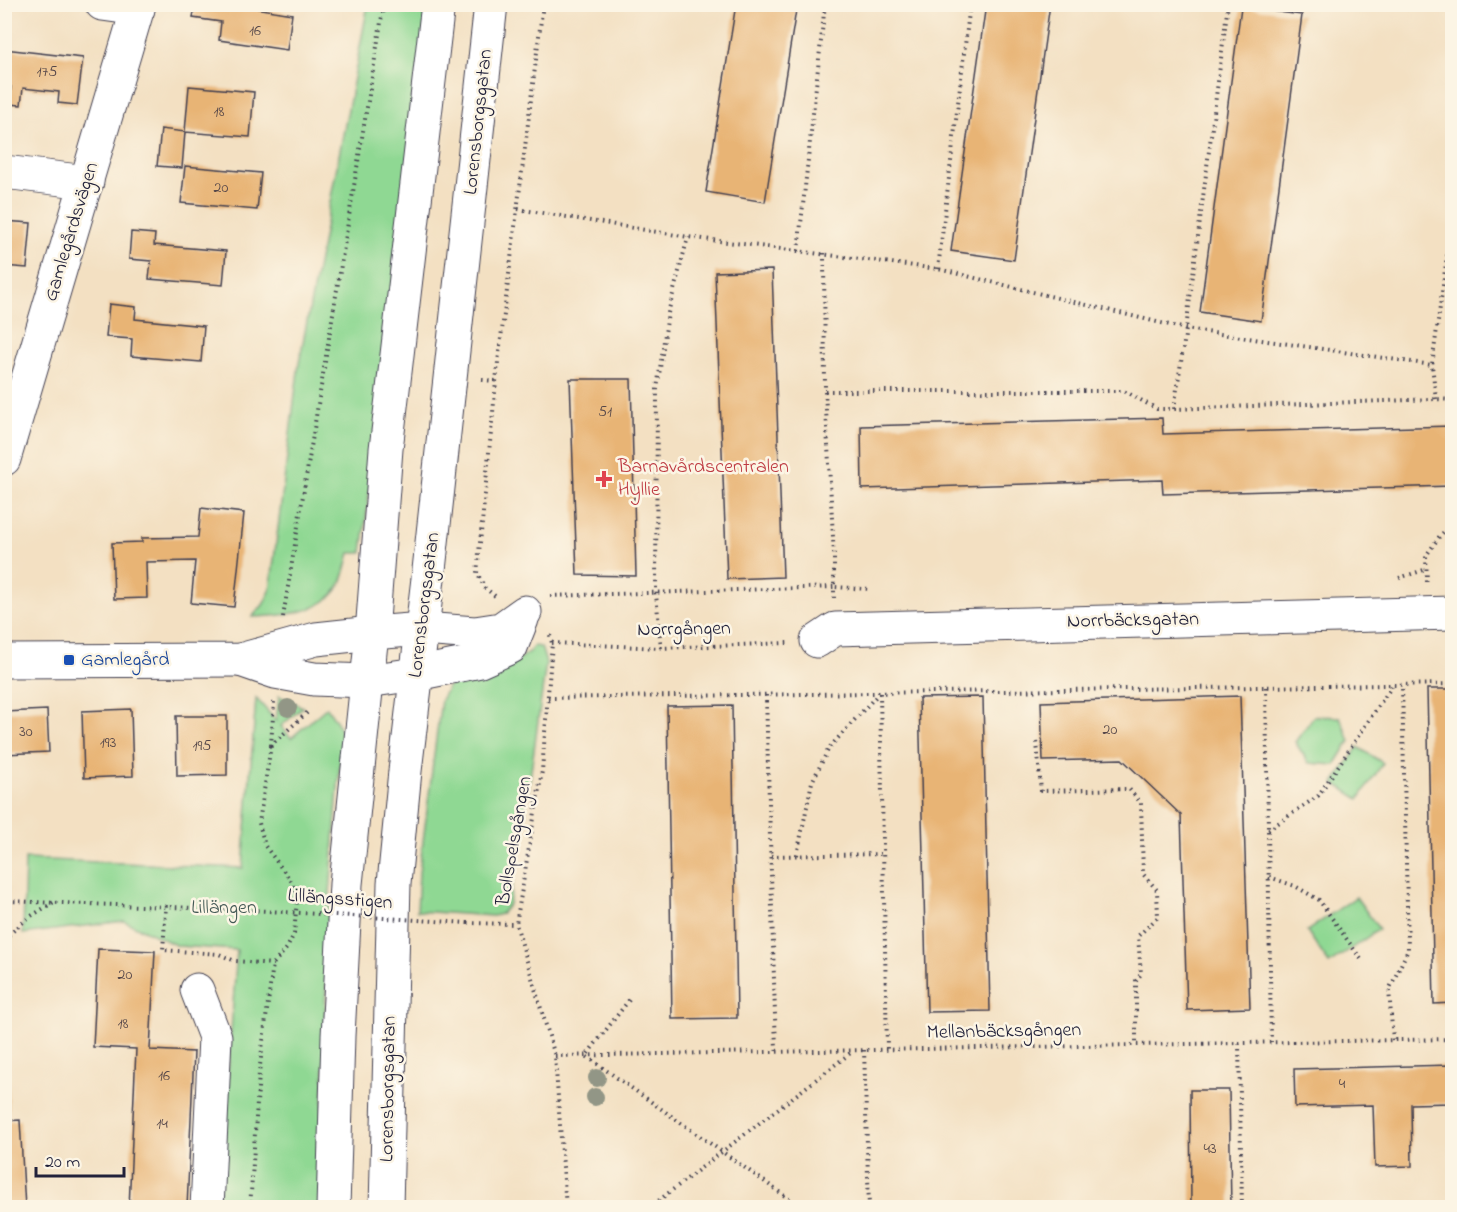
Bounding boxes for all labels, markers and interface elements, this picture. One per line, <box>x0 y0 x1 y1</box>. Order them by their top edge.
house number: 16 <box>249 19 261 43</box>
street label: Lorensborgsgatan <box>457 47 502 196</box>
house number: 175 <box>37 60 57 84</box>
house number: 18 <box>213 100 225 124</box>
street label: Gamlegårdsvägen <box>37 159 108 306</box>
house number: 20 <box>214 176 229 200</box>
house number: 51 <box>598 400 612 424</box>
place label: Barnavårdscentralen Hyllie <box>617 453 789 505</box>
marker: Barnavårdscentralen Hyllie <box>595 470 613 488</box>
street label: Lorensborgsgatan <box>402 530 449 680</box>
street label: Norrbäcksgatan <box>1067 605 1199 638</box>
street label: Norrgången <box>637 615 731 646</box>
place label: Gamlegård <box>81 646 169 676</box>
marker: Gamlegård <box>62 653 76 667</box>
house number: 20 <box>1103 718 1118 742</box>
house number: 30 <box>19 720 33 744</box>
house number: 193 <box>100 731 116 755</box>
house number: 195 <box>192 734 212 758</box>
street label: Bollspelsgången <box>489 774 542 909</box>
street label: Lillängsstigen <box>286 882 394 919</box>
park label: Lillängen <box>191 894 257 924</box>
house number: 20 <box>118 963 133 987</box>
house number: 18 <box>117 1012 129 1036</box>
street label: Lorensborgsgatan <box>373 1015 406 1163</box>
street label: Mellanbäcksgången <box>927 1016 1082 1049</box>
house number: 16 <box>158 1064 170 1088</box>
house number: 4 <box>1339 1072 1346 1096</box>
house number: 14 <box>156 1112 168 1136</box>
house number: 43 <box>1203 1137 1217 1161</box>
scale bar <box>36 1140 124 1178</box>
text: 20 m <box>45 1150 80 1176</box>

